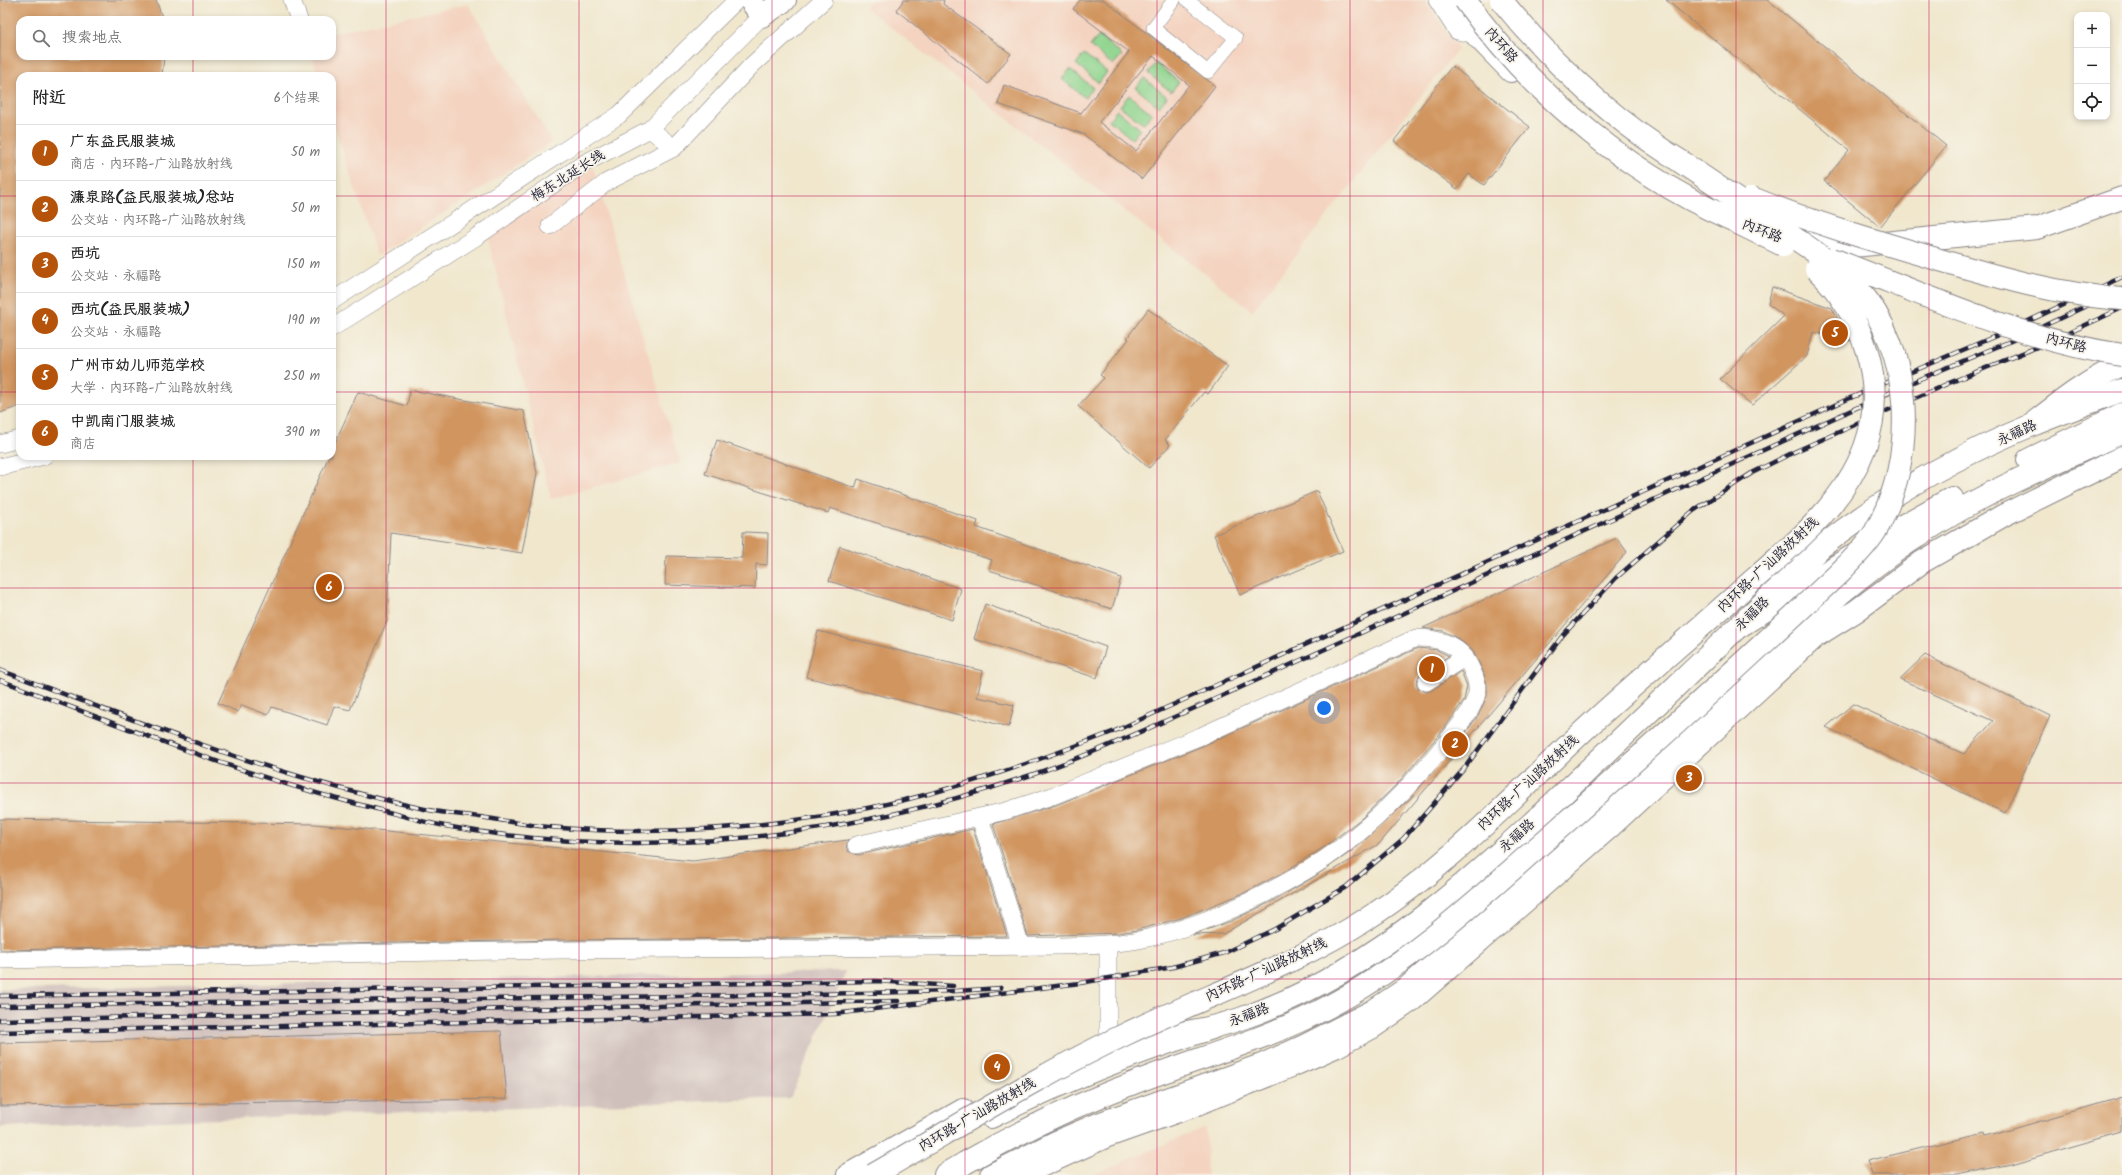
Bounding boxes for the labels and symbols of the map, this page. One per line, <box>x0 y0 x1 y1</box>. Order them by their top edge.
street label: 内环路 <box>1479 22 1523 68</box>
street label: 梅东北延长线 <box>527 144 609 208</box>
street label: 内环路 <box>1738 213 1786 249</box>
pin: 5 <box>1822 318 1848 348</box>
street label: 内环路 <box>2043 327 2089 359</box>
street label: 永福路 <box>1993 414 2041 452</box>
street label: 内环路-广汕路放射线 <box>1712 512 1824 618</box>
pin: 6 <box>316 572 342 602</box>
street label: 永福路 <box>1729 591 1775 637</box>
pin: 1 <box>1419 654 1445 684</box>
your location <box>1314 698 1334 718</box>
pin: 2 <box>1442 729 1468 759</box>
street label: 内环路-广汕路放射线 <box>1472 730 1584 836</box>
pin: 3 <box>1676 763 1702 793</box>
street label: 永福路 <box>1494 814 1540 858</box>
street label: 内环路-广汕路放射线 <box>1201 932 1331 1008</box>
street label: 永福路 <box>1225 997 1273 1033</box>
pin: 4 <box>984 1052 1010 1082</box>
street label: 内环路-广汕路放射线 <box>914 1072 1040 1158</box>

